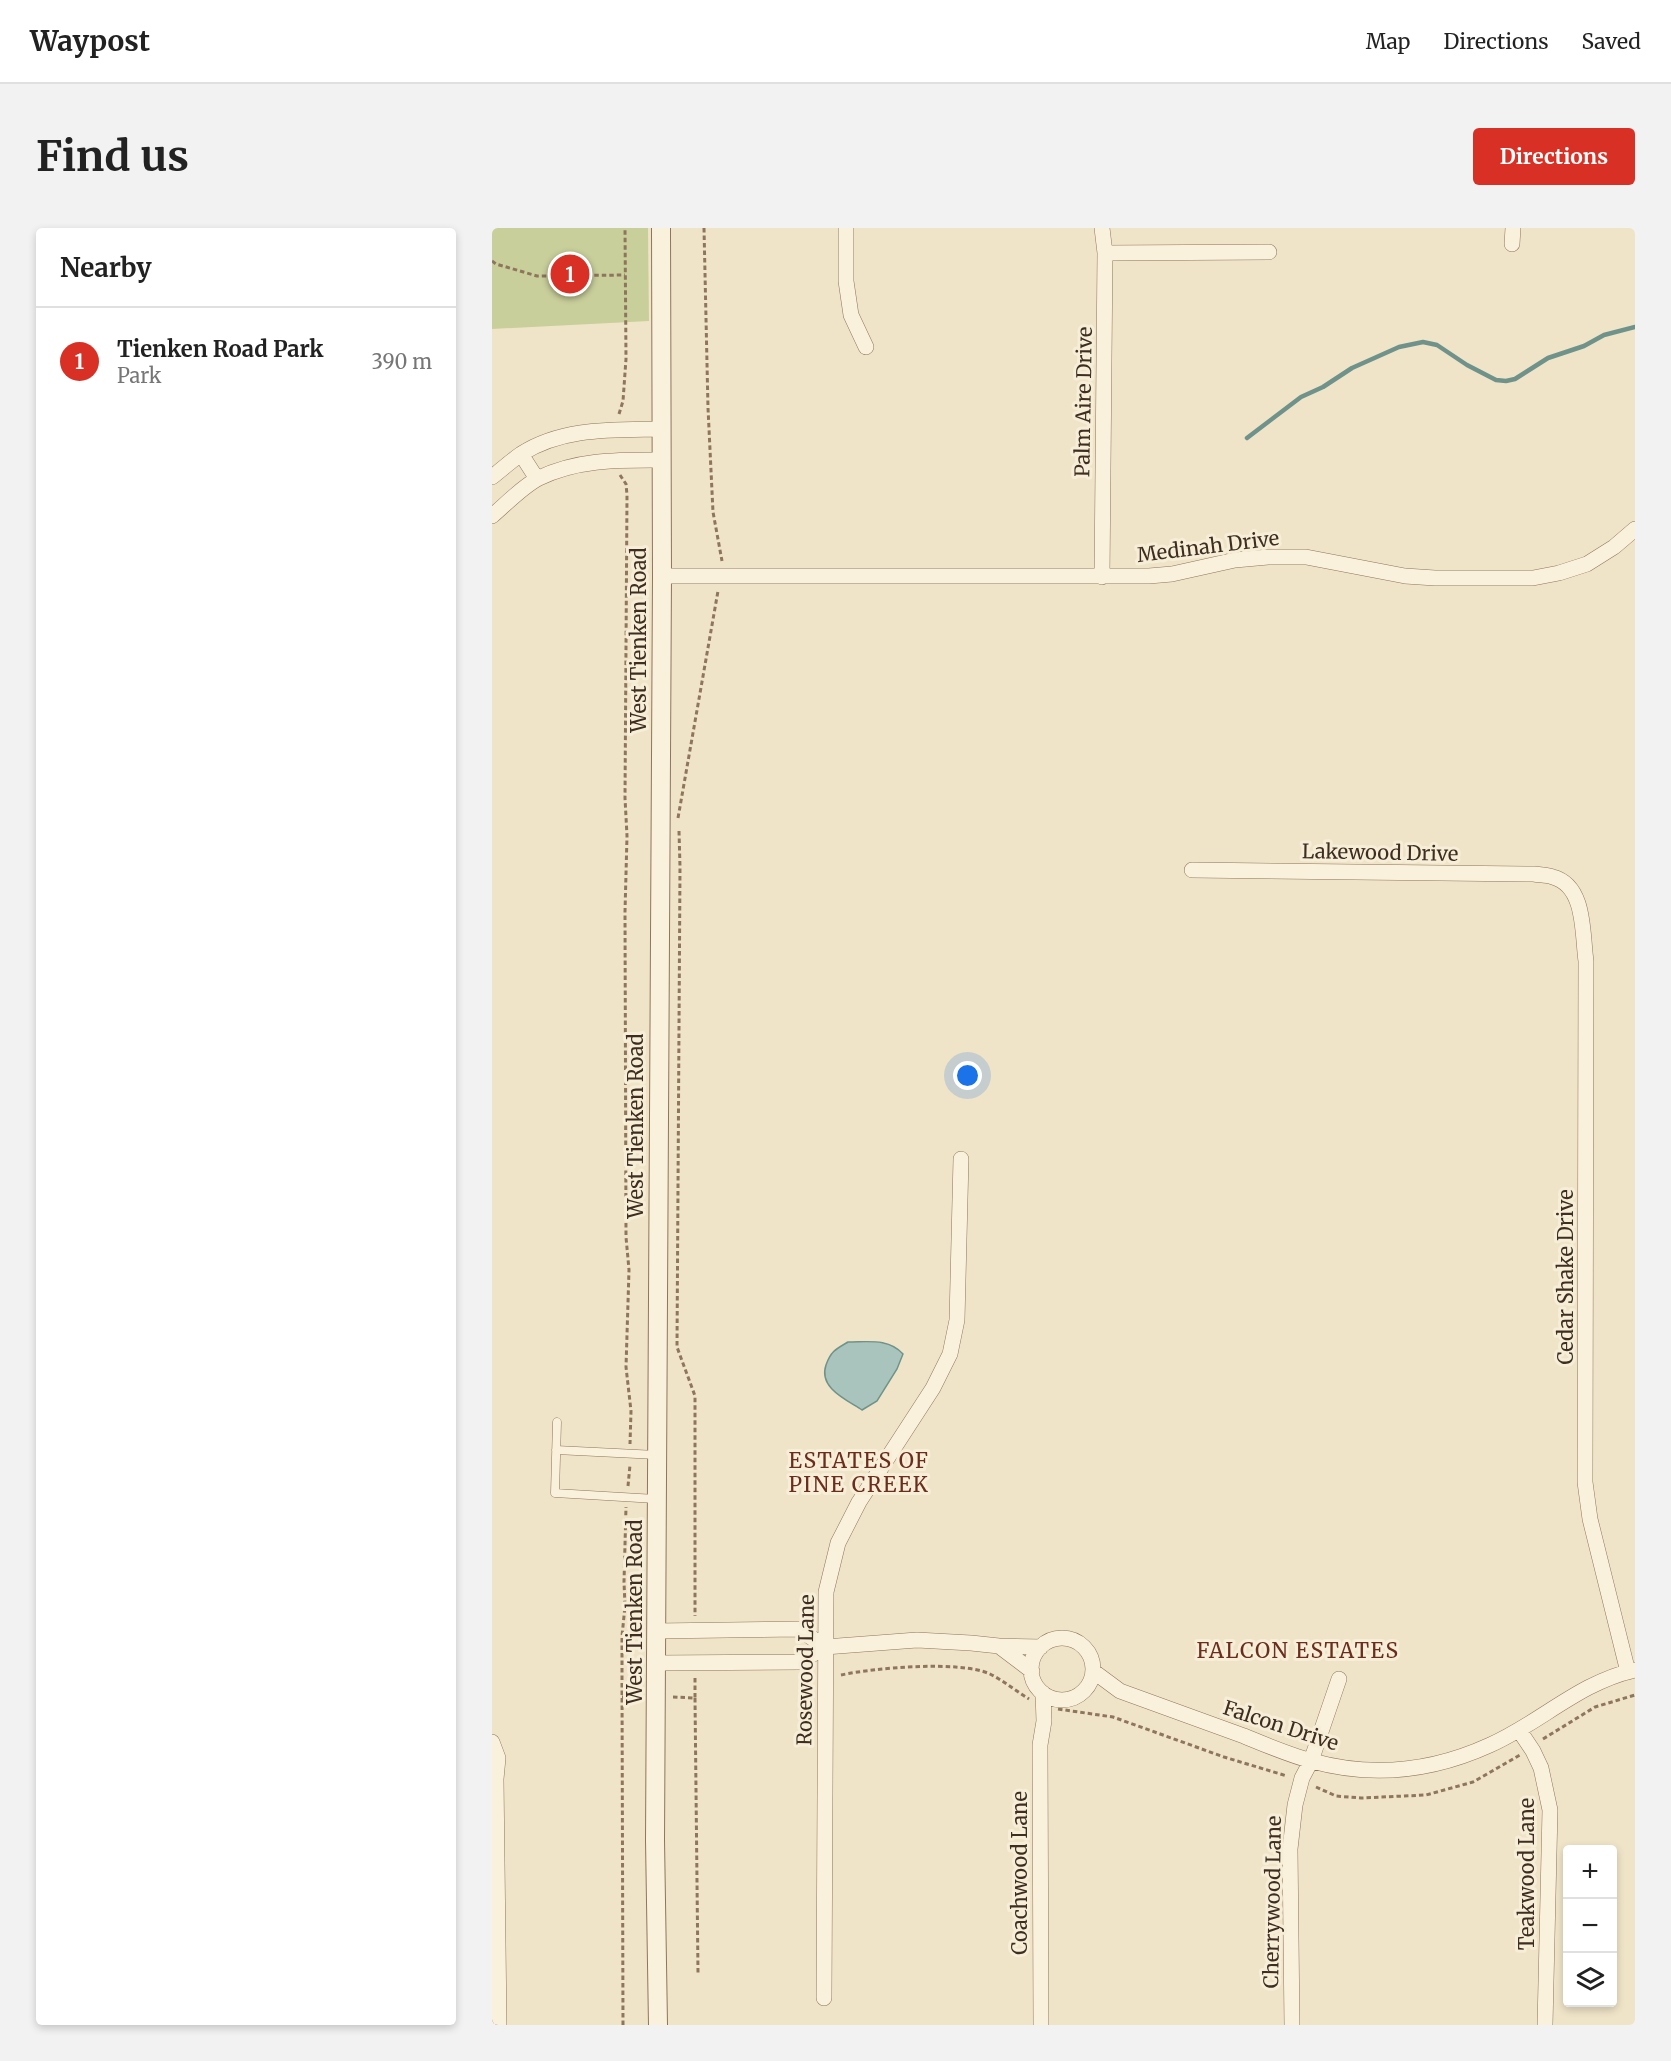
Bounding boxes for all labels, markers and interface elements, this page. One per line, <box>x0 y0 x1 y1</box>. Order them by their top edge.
text: Waypost <box>30 23 150 59</box>
text: Map <box>1366 28 1410 55</box>
text: Directions <box>1443 28 1548 55</box>
text: Saved <box>1581 28 1641 55</box>
button: Directions <box>1473 128 1635 185</box>
text: Find us <box>36 130 189 182</box>
text: Nearby <box>60 251 152 284</box>
pin: 1 <box>550 252 590 296</box>
street label: Palm Aire Drive <box>1069 327 1097 477</box>
text: Tienken Road Park <box>117 335 324 363</box>
text: 1 <box>75 349 84 374</box>
text: 390 m <box>372 349 432 374</box>
text: Park <box>117 363 161 388</box>
street label: Medinah Drive <box>1136 525 1280 567</box>
street label: West Tienken Road <box>626 547 651 734</box>
street label: Lakewood Drive <box>1302 838 1458 866</box>
street label: West Tienken Road <box>623 1033 648 1220</box>
your location <box>953 1061 982 1090</box>
street label: Cedar Shake Drive <box>1553 1189 1578 1365</box>
district label: ESTATES OF PINE CREEK <box>788 1447 930 1498</box>
street label: West Tienken Road <box>622 1519 647 1706</box>
street label: Rosewood Lane <box>791 1594 819 1746</box>
district label: FALCON ESTATES <box>1197 1637 1399 1664</box>
street label: Falcon Drive <box>1220 1695 1342 1755</box>
street label: Coachwood Lane <box>1007 1791 1032 1955</box>
street label: Teakwood Lane <box>1514 1798 1539 1950</box>
street label: Cherrywood Lane <box>1258 1815 1286 1989</box>
map controls <box>1563 1845 1617 2007</box>
button: + <box>1563 1845 1617 1899</box>
button: − <box>1563 1899 1617 1953</box>
button: layers <box>1563 1953 1617 2007</box>

